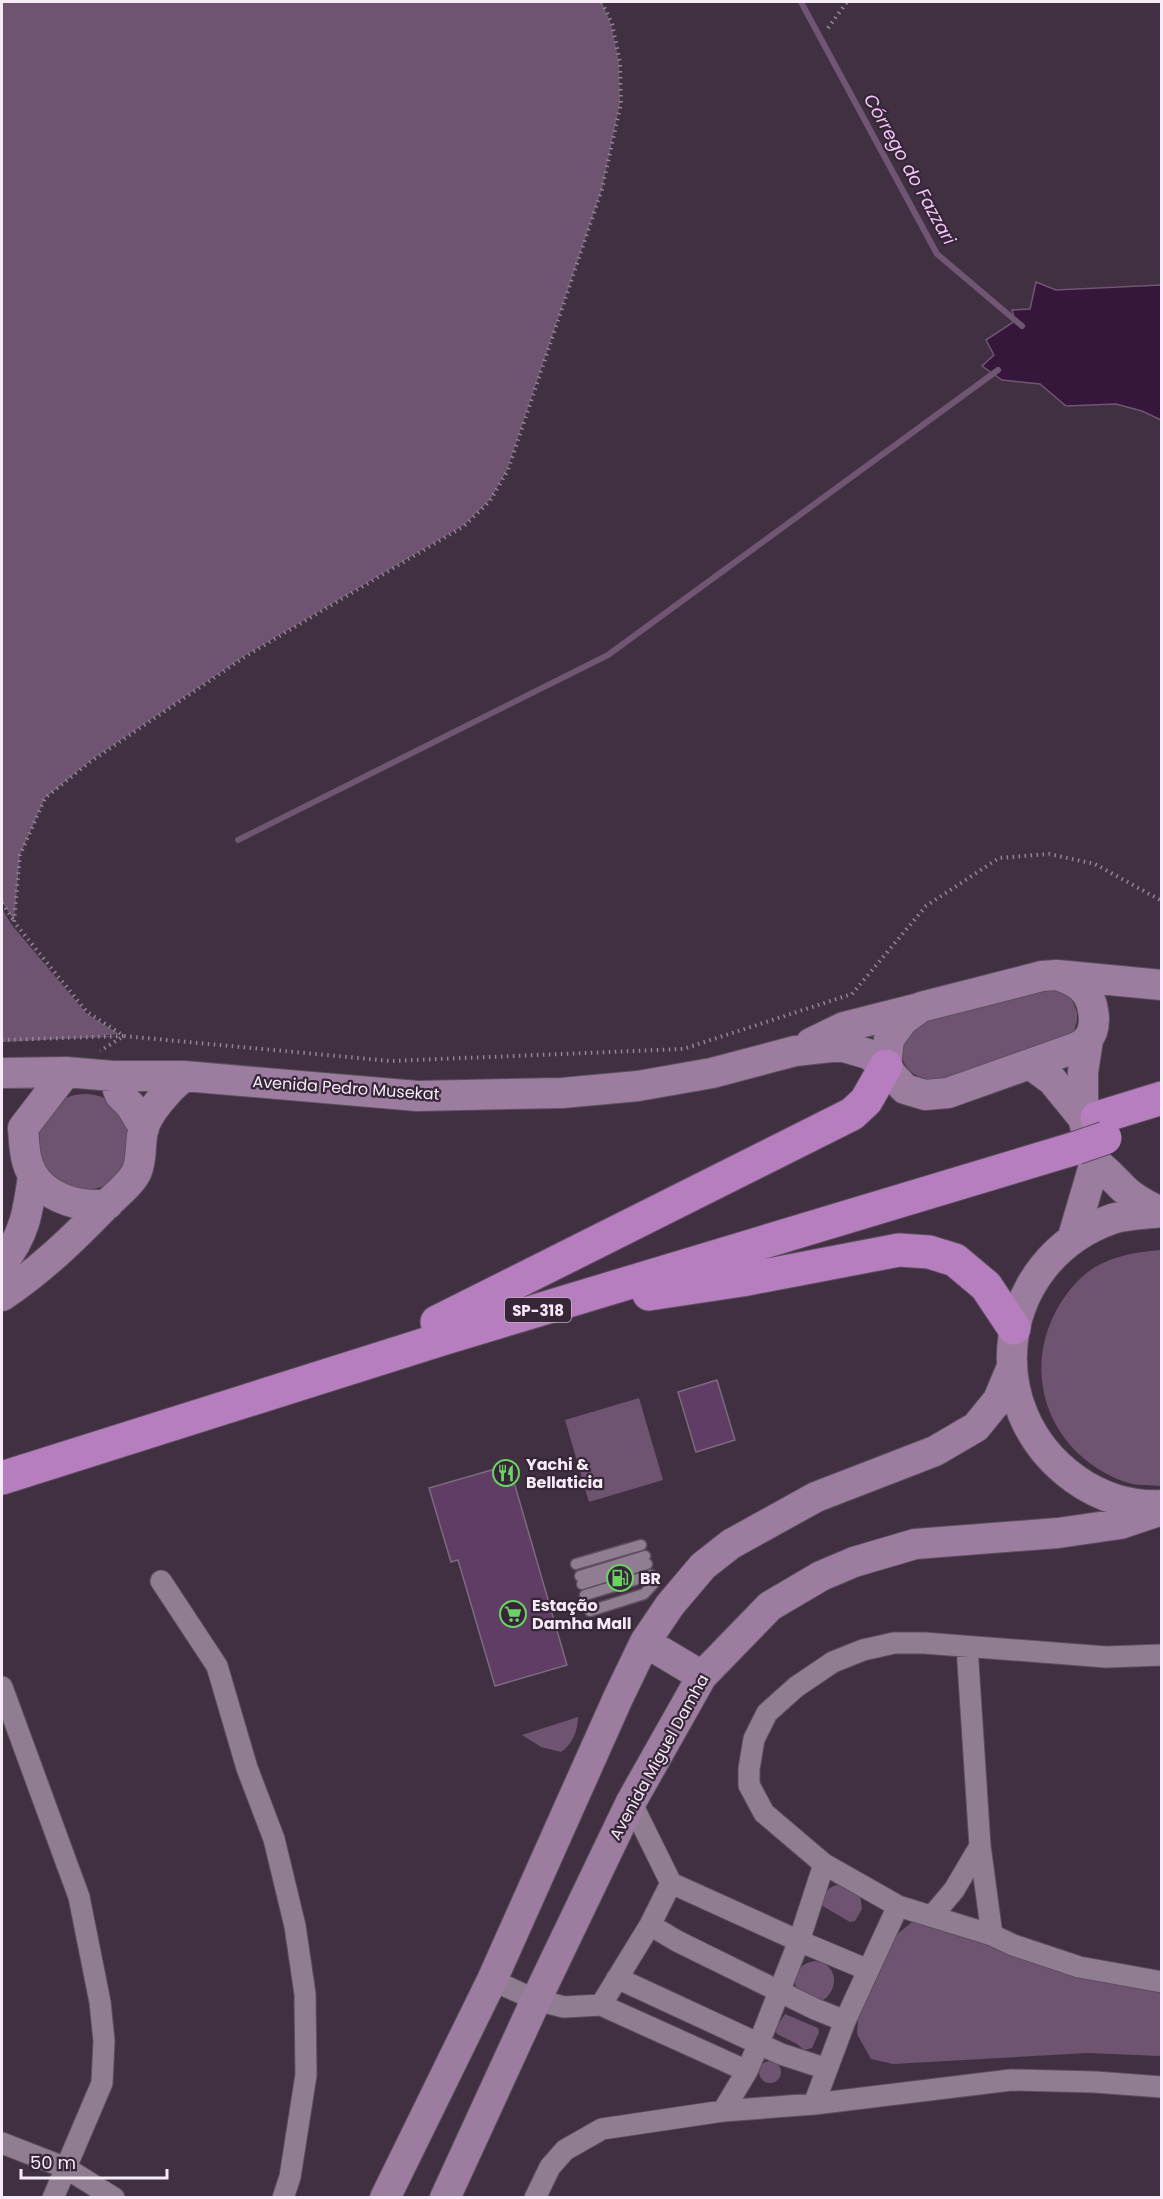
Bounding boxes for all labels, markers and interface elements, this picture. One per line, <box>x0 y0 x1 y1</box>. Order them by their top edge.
water label: Córrego do Fazzari <box>858 89 962 249</box>
street label: Avenida Pedro Musekat <box>252 1070 440 1106</box>
road number: SP-318 <box>505 1298 571 1322</box>
place label: Yachi & Bellaticia <box>526 1453 603 1494</box>
restaurant icon: Yachi & Bellaticia <box>491 1458 521 1488</box>
fuel station icon: BR <box>605 1563 635 1593</box>
place label: BR <box>640 1567 661 1590</box>
place label: Estação Damha Mall <box>532 1594 631 1635</box>
supermarket icon: Estação Damha Mall <box>498 1599 528 1629</box>
street label: Avenida Miguel Damha <box>604 1670 714 1844</box>
scale bar <box>21 2142 166 2180</box>
text: 50 m <box>30 2150 76 2175</box>

